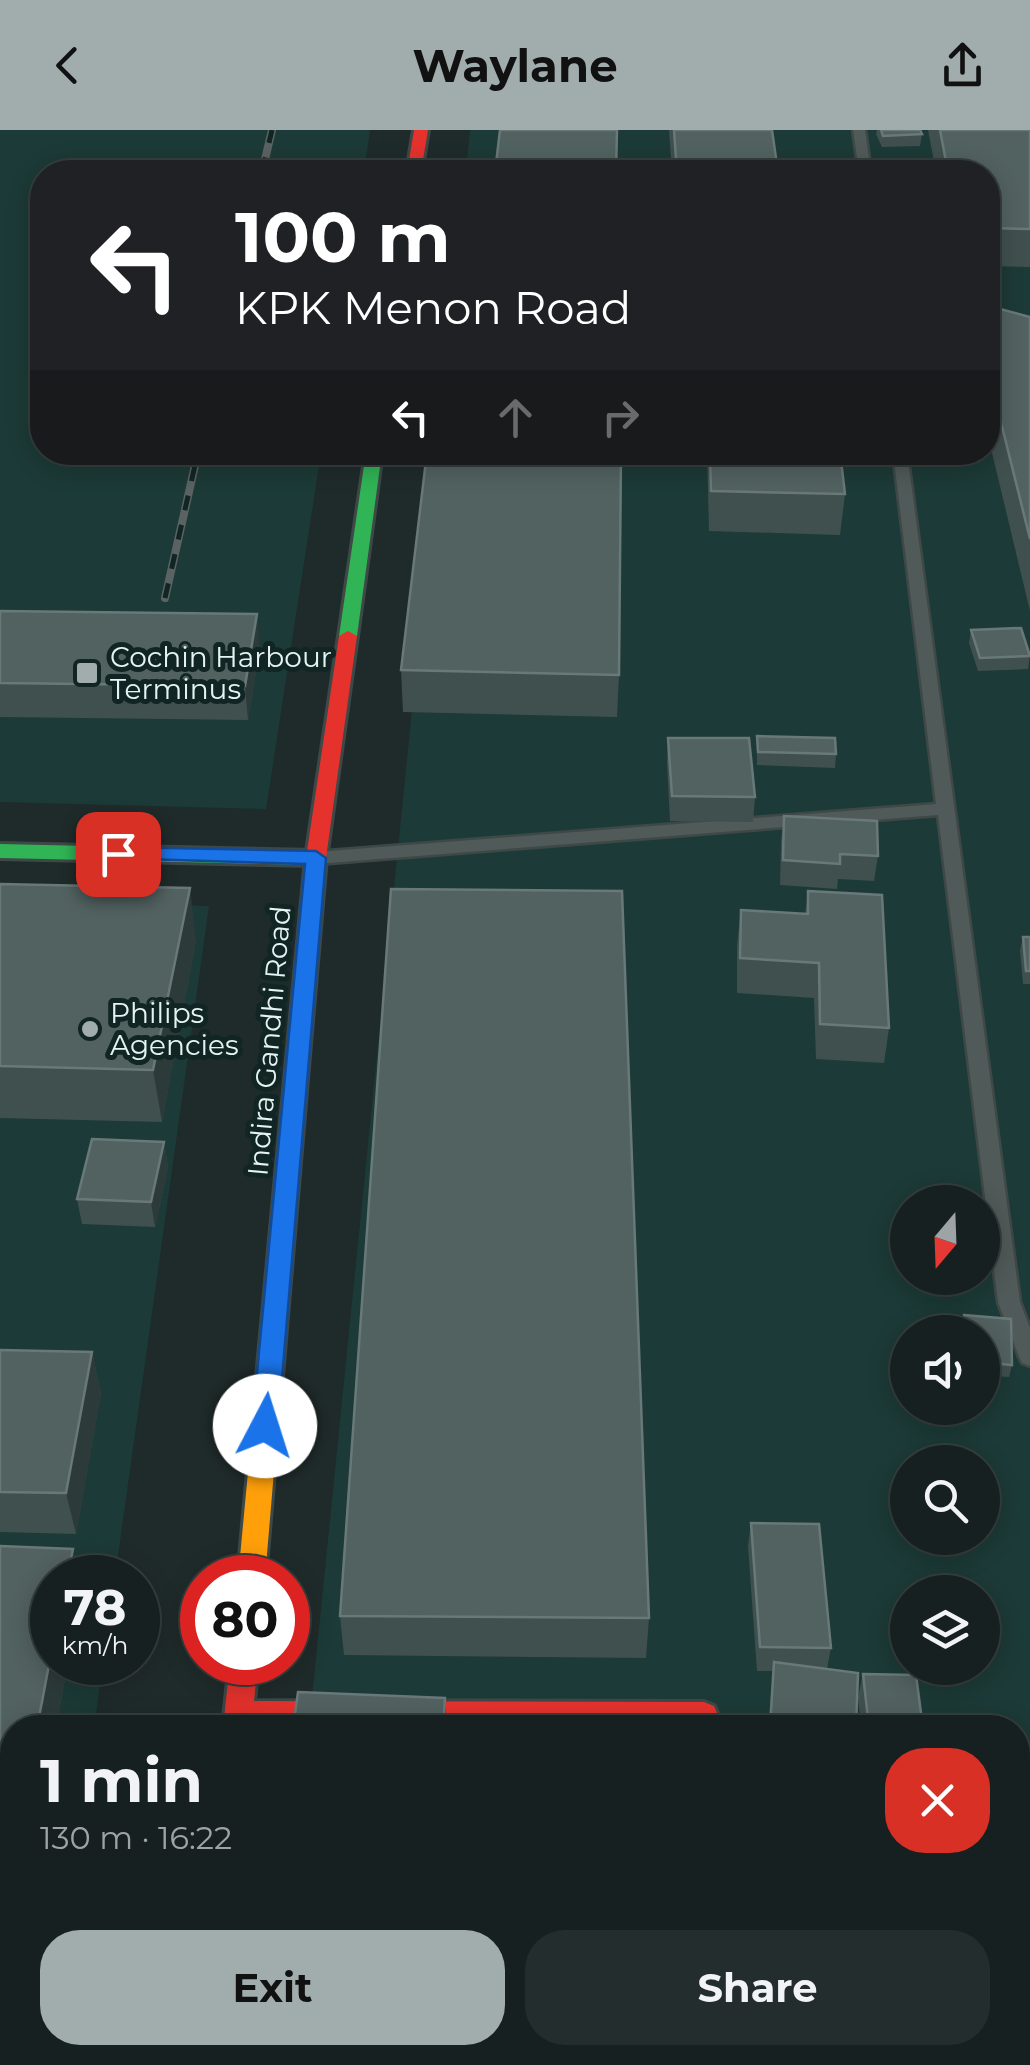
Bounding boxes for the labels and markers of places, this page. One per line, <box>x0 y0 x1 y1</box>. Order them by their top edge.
place label: Cochin Harbour Terminus <box>110 640 332 706</box>
marker: Cochin Harbour Terminus <box>74 660 100 686</box>
pin <box>76 812 161 897</box>
place label: Philips Agencies <box>110 996 239 1062</box>
marker: Philips Agencies <box>79 1018 101 1040</box>

